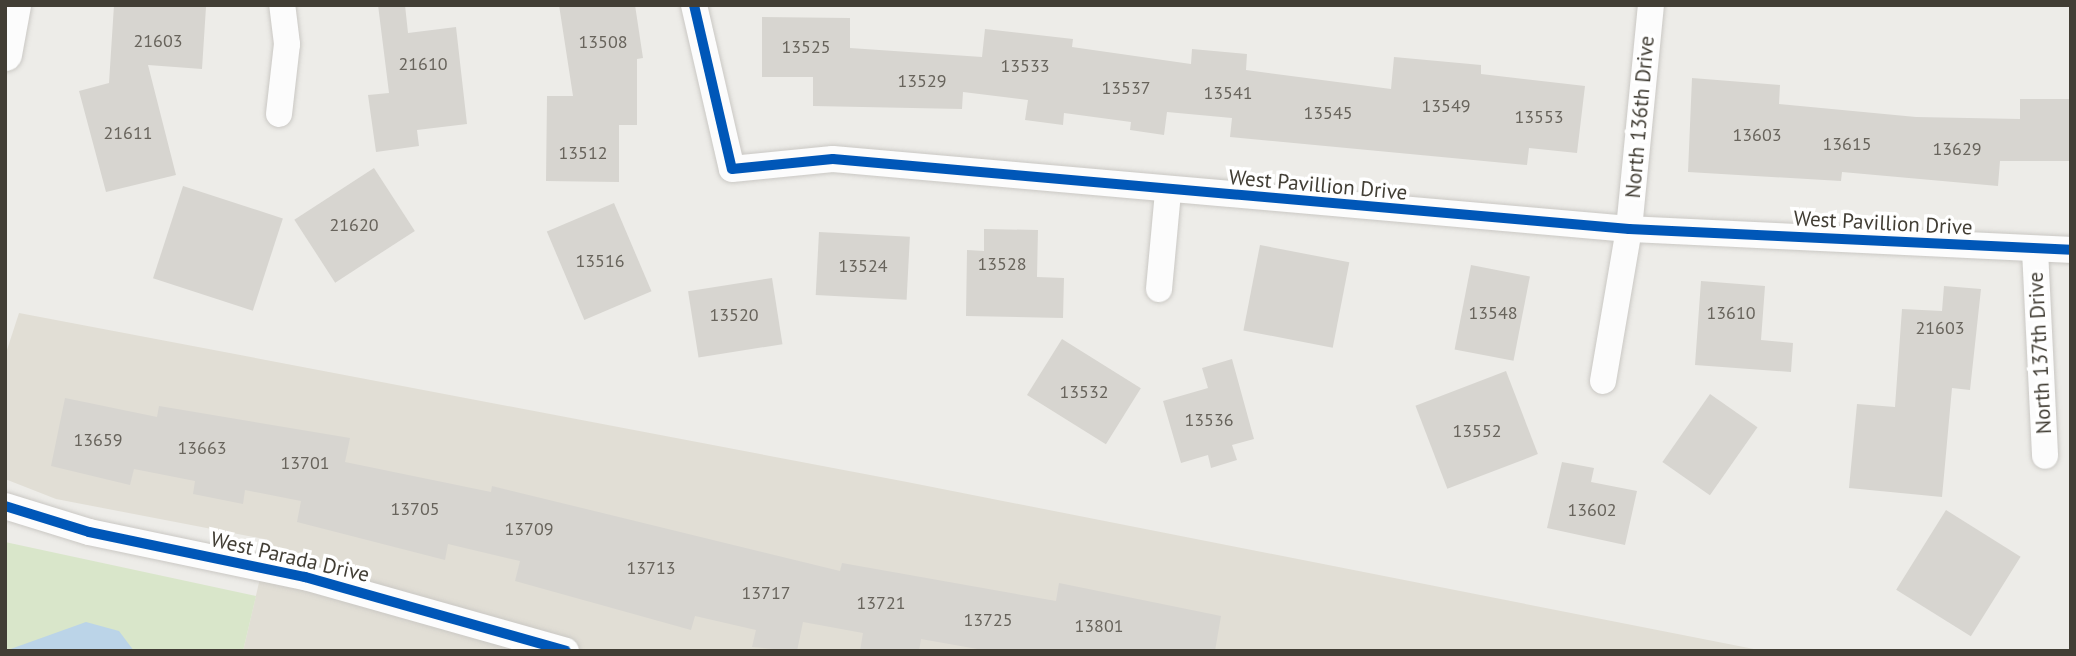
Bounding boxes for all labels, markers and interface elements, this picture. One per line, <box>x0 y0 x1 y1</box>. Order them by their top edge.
house number: 21603 <box>133 30 183 52</box>
house number: 13508 <box>578 31 628 53</box>
street label: North 136th Drive <box>1620 35 1660 199</box>
house number: 13525 <box>781 36 831 58</box>
house number: 21610 <box>398 53 448 75</box>
house number: 13533 <box>1000 55 1050 77</box>
house number: 13529 <box>897 70 947 92</box>
house number: 13537 <box>1101 77 1151 99</box>
house number: 13541 <box>1203 82 1253 104</box>
house number: 13549 <box>1421 95 1471 117</box>
house number: 13545 <box>1303 102 1353 124</box>
house number: 13553 <box>1514 106 1564 128</box>
house number: 21611 <box>103 122 153 144</box>
house number: 13603 <box>1732 124 1782 146</box>
house number: 13615 <box>1822 133 1872 155</box>
house number: 13629 <box>1932 138 1982 160</box>
house number: 13512 <box>558 142 608 164</box>
street label: West Pavillion Drive <box>1228 165 1408 205</box>
street label: West Pavillion Drive <box>1793 206 1973 240</box>
house number: 21620 <box>329 214 379 236</box>
house number: 13516 <box>575 250 625 272</box>
house number: 13528 <box>977 253 1027 275</box>
house number: 13524 <box>838 255 888 277</box>
street label: North 137th Drive <box>2023 271 2057 435</box>
house number: 13548 <box>1468 302 1518 324</box>
house number: 13610 <box>1706 302 1756 324</box>
house number: 13520 <box>709 304 759 326</box>
house number: 21603 <box>1915 317 1965 339</box>
house number: 13532 <box>1059 381 1109 403</box>
house number: 13536 <box>1184 409 1234 431</box>
house number: 13552 <box>1452 420 1502 442</box>
house number: 13659 <box>73 429 123 451</box>
house number: 13663 <box>177 437 227 459</box>
house number: 13701 <box>280 452 330 474</box>
house number: 13705 <box>390 498 440 520</box>
house number: 13602 <box>1567 499 1617 521</box>
house number: 13709 <box>504 518 554 540</box>
street label: West Parada Drive <box>208 526 372 588</box>
house number: 13713 <box>626 557 676 579</box>
house number: 13717 <box>741 582 791 604</box>
house number: 13721 <box>856 592 906 614</box>
house number: 13725 <box>963 609 1013 631</box>
house number: 13801 <box>1074 615 1124 637</box>

